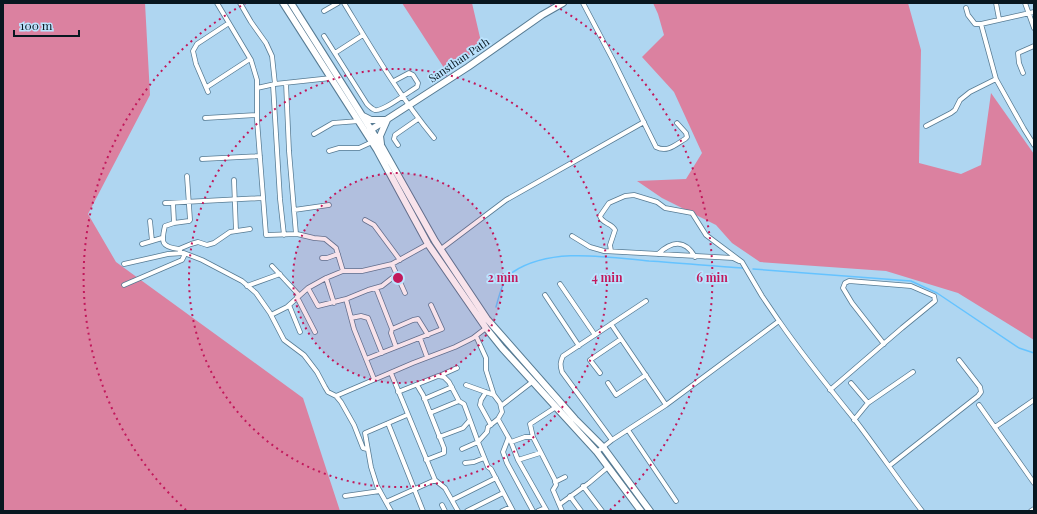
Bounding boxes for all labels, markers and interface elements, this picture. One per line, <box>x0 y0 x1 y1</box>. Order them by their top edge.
scale bar <box>14 12 79 38</box>
text: 100 m <box>20 17 53 33</box>
street label: Sansthan Path <box>425 33 492 85</box>
text: 2 min <box>488 269 519 285</box>
text: 4 min <box>591 269 623 285</box>
text: 6 min <box>696 269 728 285</box>
centre of rings <box>391 271 405 285</box>

